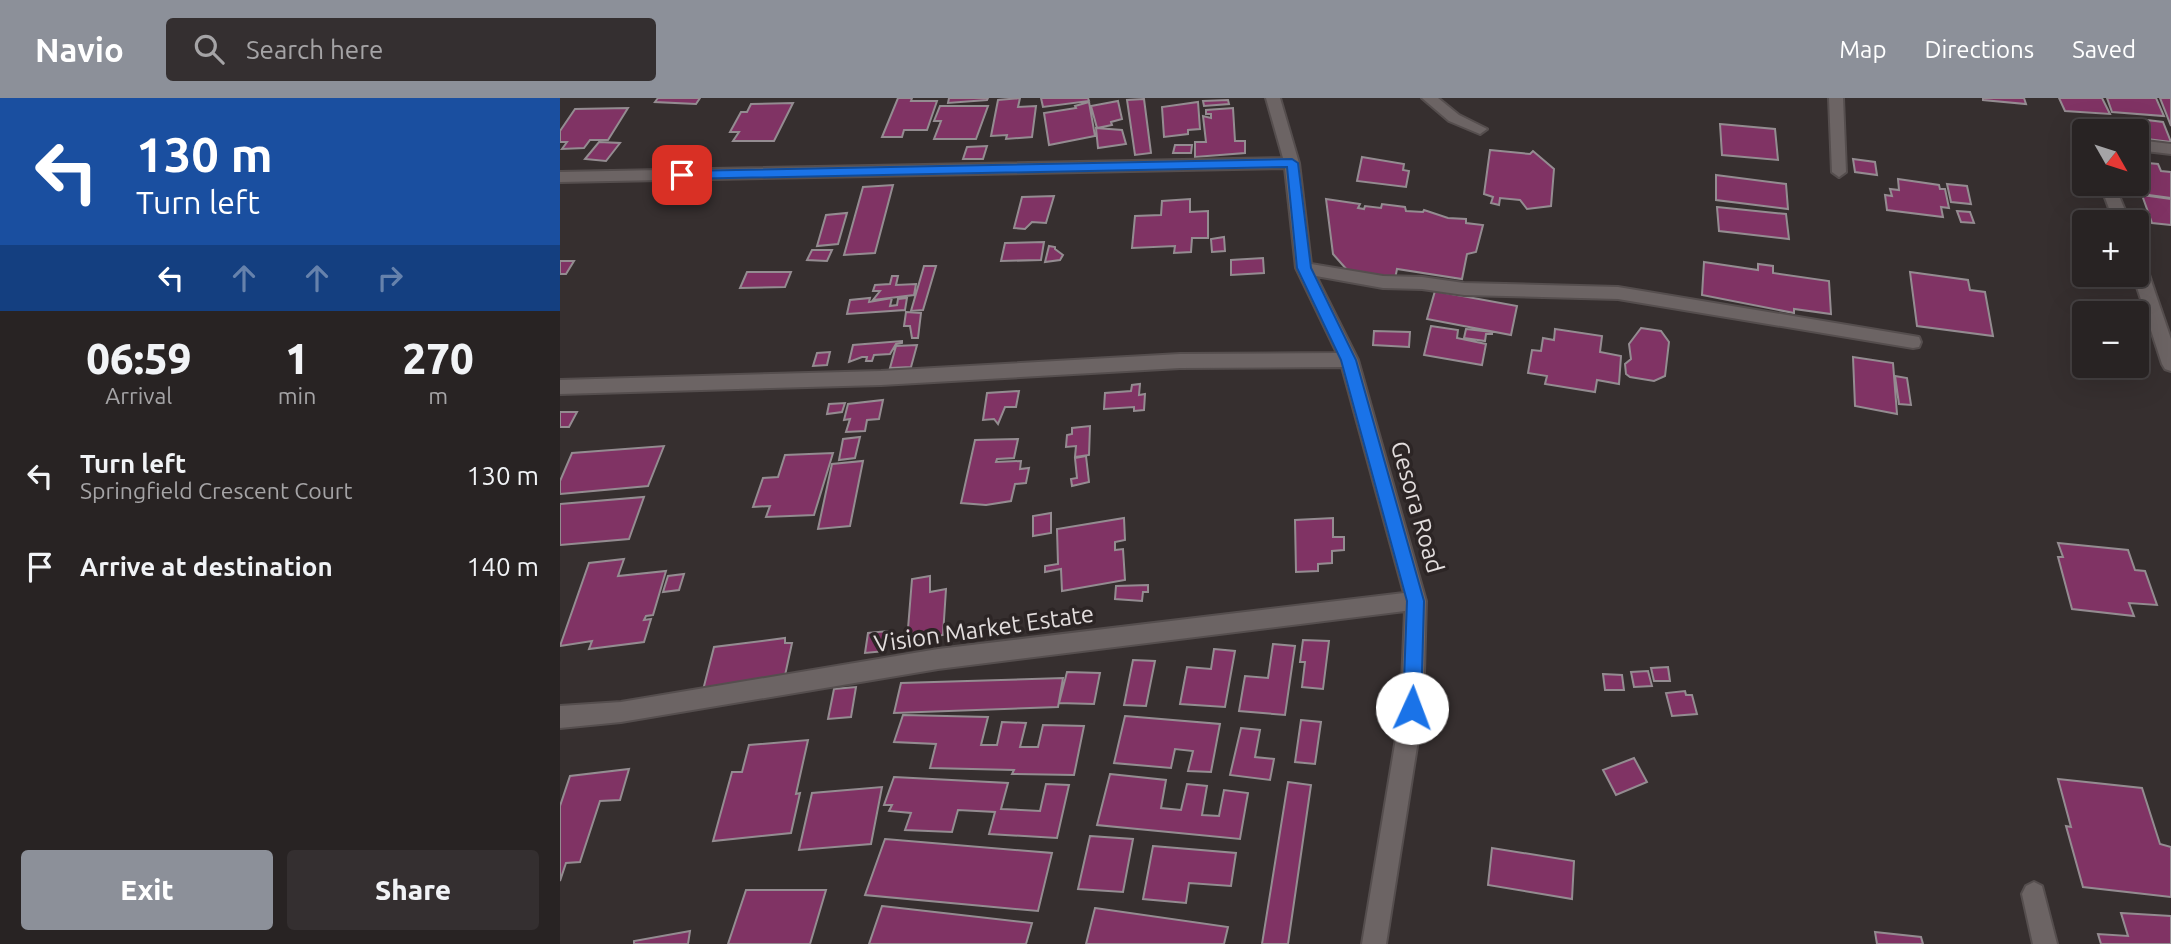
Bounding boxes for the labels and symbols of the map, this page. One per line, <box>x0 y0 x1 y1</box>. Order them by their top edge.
north arrow <box>2072 119 2149 196</box>
pin <box>652 145 712 205</box>
street label: Gesora Road <box>1386 438 1449 576</box>
street label: Vision Market Estate <box>872 600 1096 657</box>
position arrow <box>1375 671 1449 745</box>

